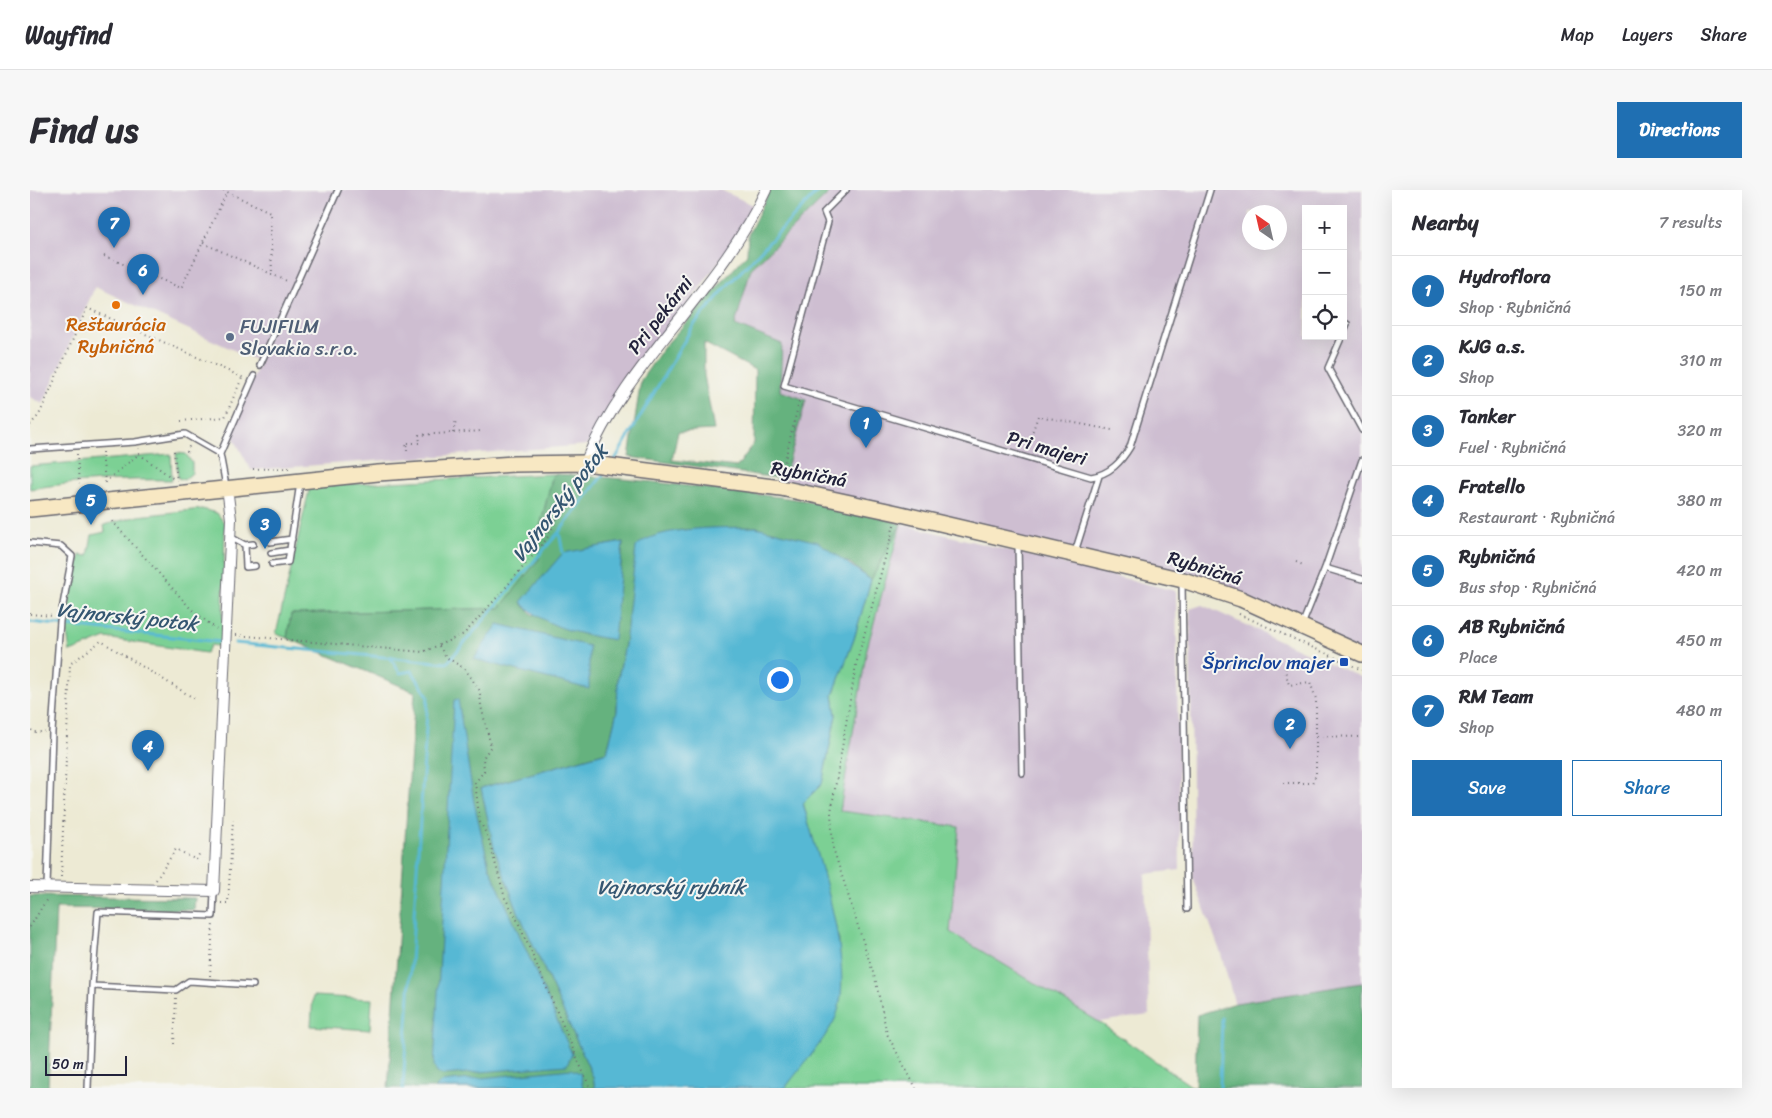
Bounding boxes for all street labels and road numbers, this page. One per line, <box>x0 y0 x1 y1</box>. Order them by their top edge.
street label: Pri pekárni <box>619 268 702 361</box>
street label: Pri majeri <box>1003 421 1091 475</box>
street label: Rybničná <box>769 451 850 497</box>
street label: Rybničná <box>1164 541 1247 595</box>

